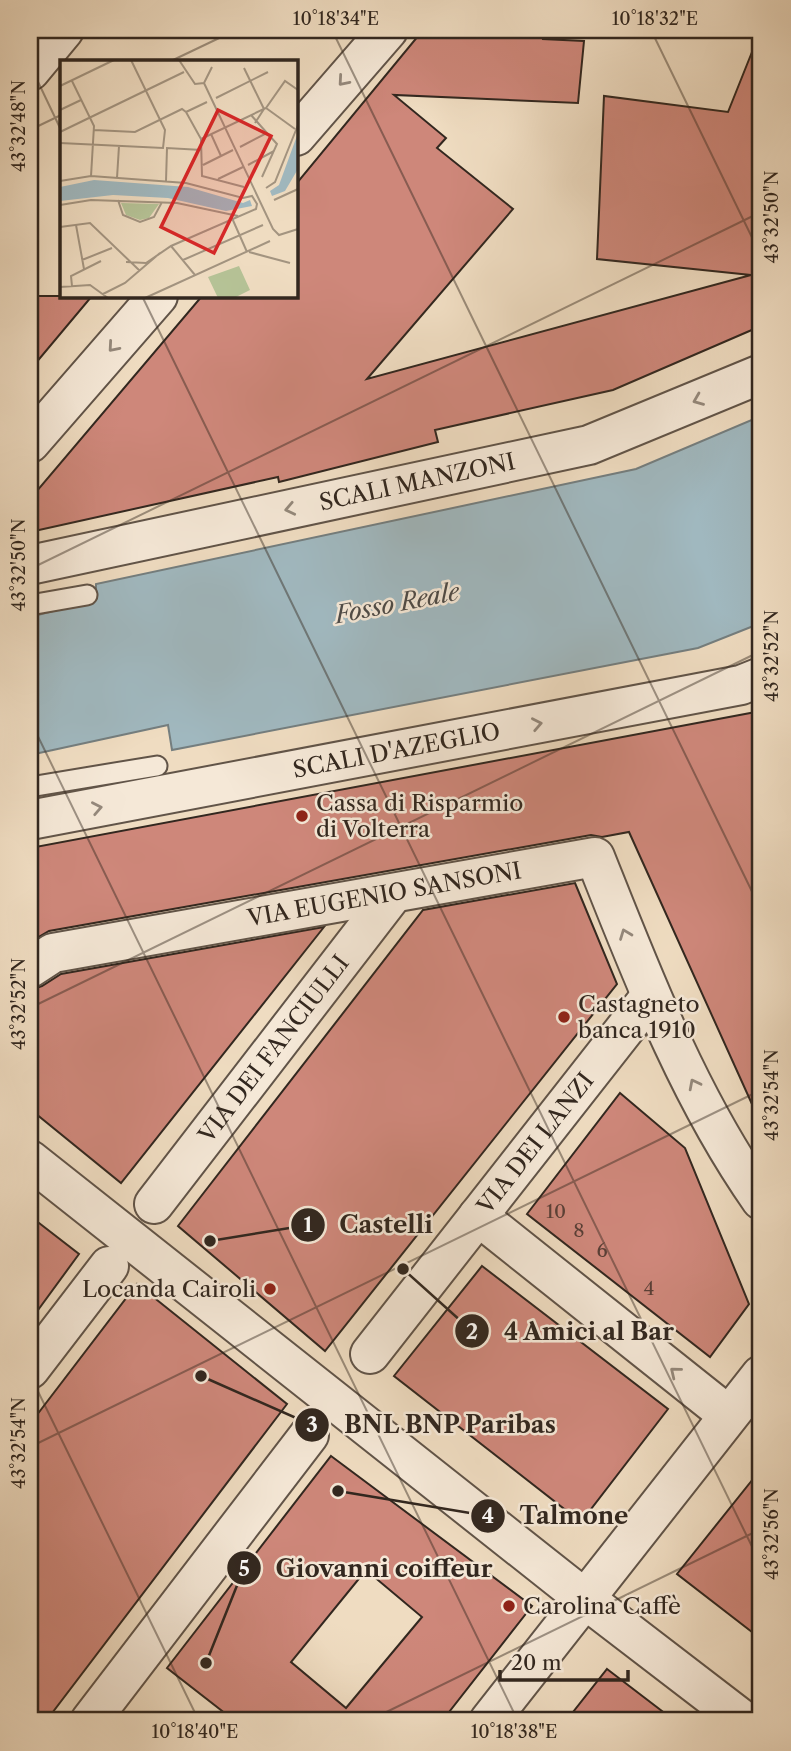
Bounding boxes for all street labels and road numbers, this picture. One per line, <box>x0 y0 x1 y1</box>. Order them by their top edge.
street label: SCALI MANZONI <box>317 447 518 517</box>
street label: SCALI D'AZEGLIO <box>291 717 502 784</box>
street label: VIA EUGENIO SANSONI <box>244 856 524 932</box>
street label: VIA DEI FANCIULLI <box>192 949 355 1149</box>
street label: VIA DEI LANZI <box>471 1067 599 1220</box>

